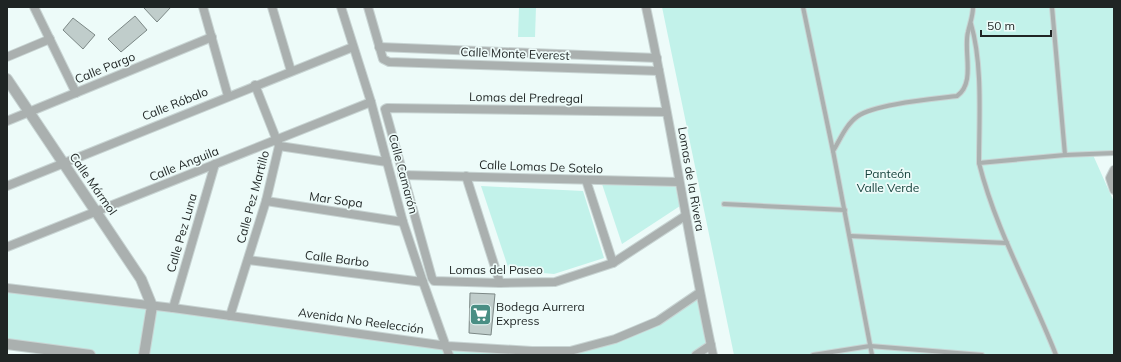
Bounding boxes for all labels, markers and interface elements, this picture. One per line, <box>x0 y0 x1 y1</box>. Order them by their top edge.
scale bar <box>981 12 1051 38</box>
text: 50 m <box>987 18 1015 33</box>
street label: Calle Monte Everest <box>460 44 570 63</box>
street label: Calle Pargo <box>72 49 137 86</box>
street label: Calle Róbalo <box>140 83 210 124</box>
street label: Lomas del Predregal <box>469 89 583 106</box>
street label: Lomas de la Rivera <box>675 126 708 232</box>
street label: Calle Camarón <box>386 132 421 215</box>
street label: Calle Anguila <box>147 143 221 184</box>
street label: Calle Pez Martillo <box>233 149 272 245</box>
street label: Calle Mármol <box>66 150 120 218</box>
street label: Calle Lomas De Sotelo <box>479 157 603 176</box>
park label: Panteón Valle Verde <box>857 166 919 195</box>
street label: Mar Sopa <box>308 188 364 211</box>
street label: Calle Pez Luna <box>163 192 200 274</box>
street label: Calle Barbo <box>304 247 370 270</box>
street label: Lomas del Paseo <box>449 262 543 277</box>
place label: Bodega Aurrera Express <box>496 299 585 328</box>
supermarket icon: Bodega Aurrera Express <box>468 301 494 327</box>
street label: Avenida No Reelección <box>297 304 425 337</box>

